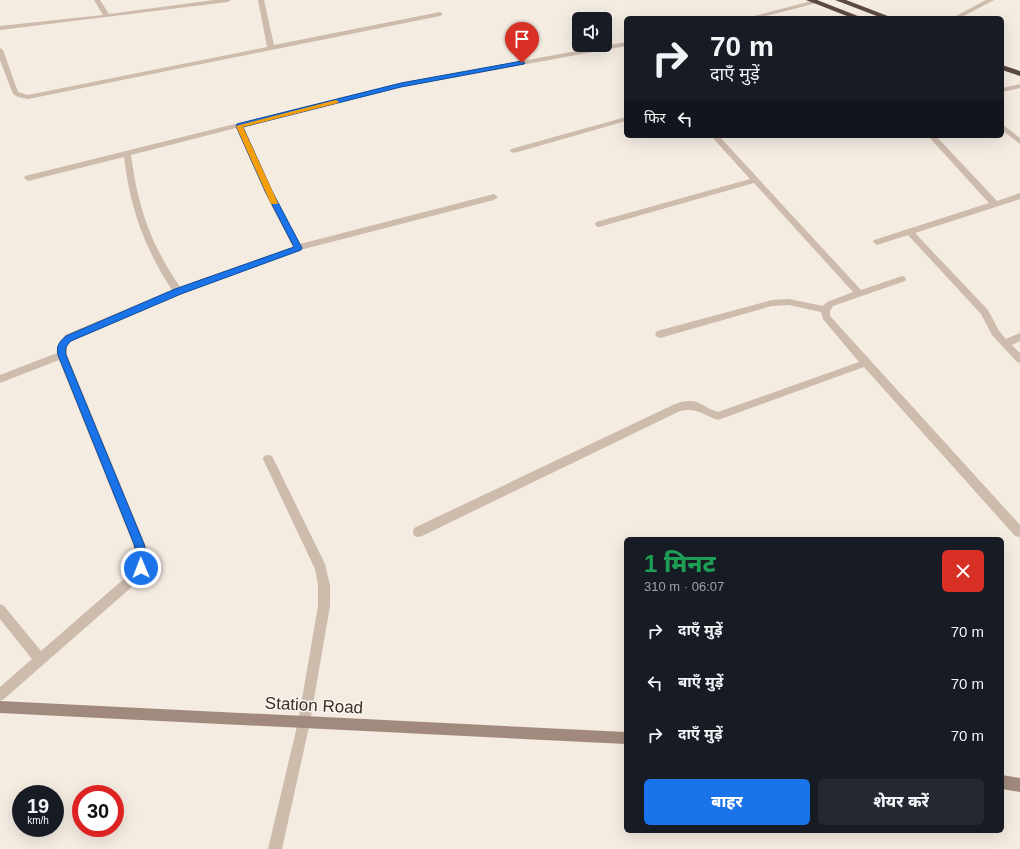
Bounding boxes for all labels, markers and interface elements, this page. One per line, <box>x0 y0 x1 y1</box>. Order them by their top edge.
map controls <box>572 12 612 52</box>
button: sound <box>572 12 612 52</box>
pin <box>505 22 539 63</box>
icon: arrive <box>511 28 533 50</box>
text: 70 m <box>710 31 774 62</box>
icon: right <box>644 32 696 84</box>
text: दाएँ मुड़ें <box>710 64 760 84</box>
icon: left <box>674 108 696 130</box>
text: फिर <box>644 109 666 126</box>
position arrow <box>120 547 162 589</box>
text: 1 मिनट <box>644 550 716 577</box>
button: close <box>942 550 984 592</box>
text: 310 m · 06:07 <box>644 579 724 594</box>
icon: right <box>644 620 666 642</box>
text: दाएँ मुड़ें <box>678 621 722 638</box>
text: 70 m <box>951 623 984 640</box>
icon: left <box>644 672 666 694</box>
text: बाएँ मुड़ें <box>678 673 723 690</box>
text: 70 m <box>951 675 984 692</box>
street label: Station Road <box>264 693 364 718</box>
icon: right <box>644 724 666 746</box>
text: दाएँ मुड़ें <box>678 725 722 742</box>
text: 70 m <box>951 727 984 744</box>
button: बाहर <box>644 779 810 825</box>
button: शेयर करें <box>818 779 984 825</box>
speed limit sign: 30 <box>72 785 124 837</box>
text: 19 <box>27 795 49 817</box>
text: km/h <box>27 815 49 826</box>

